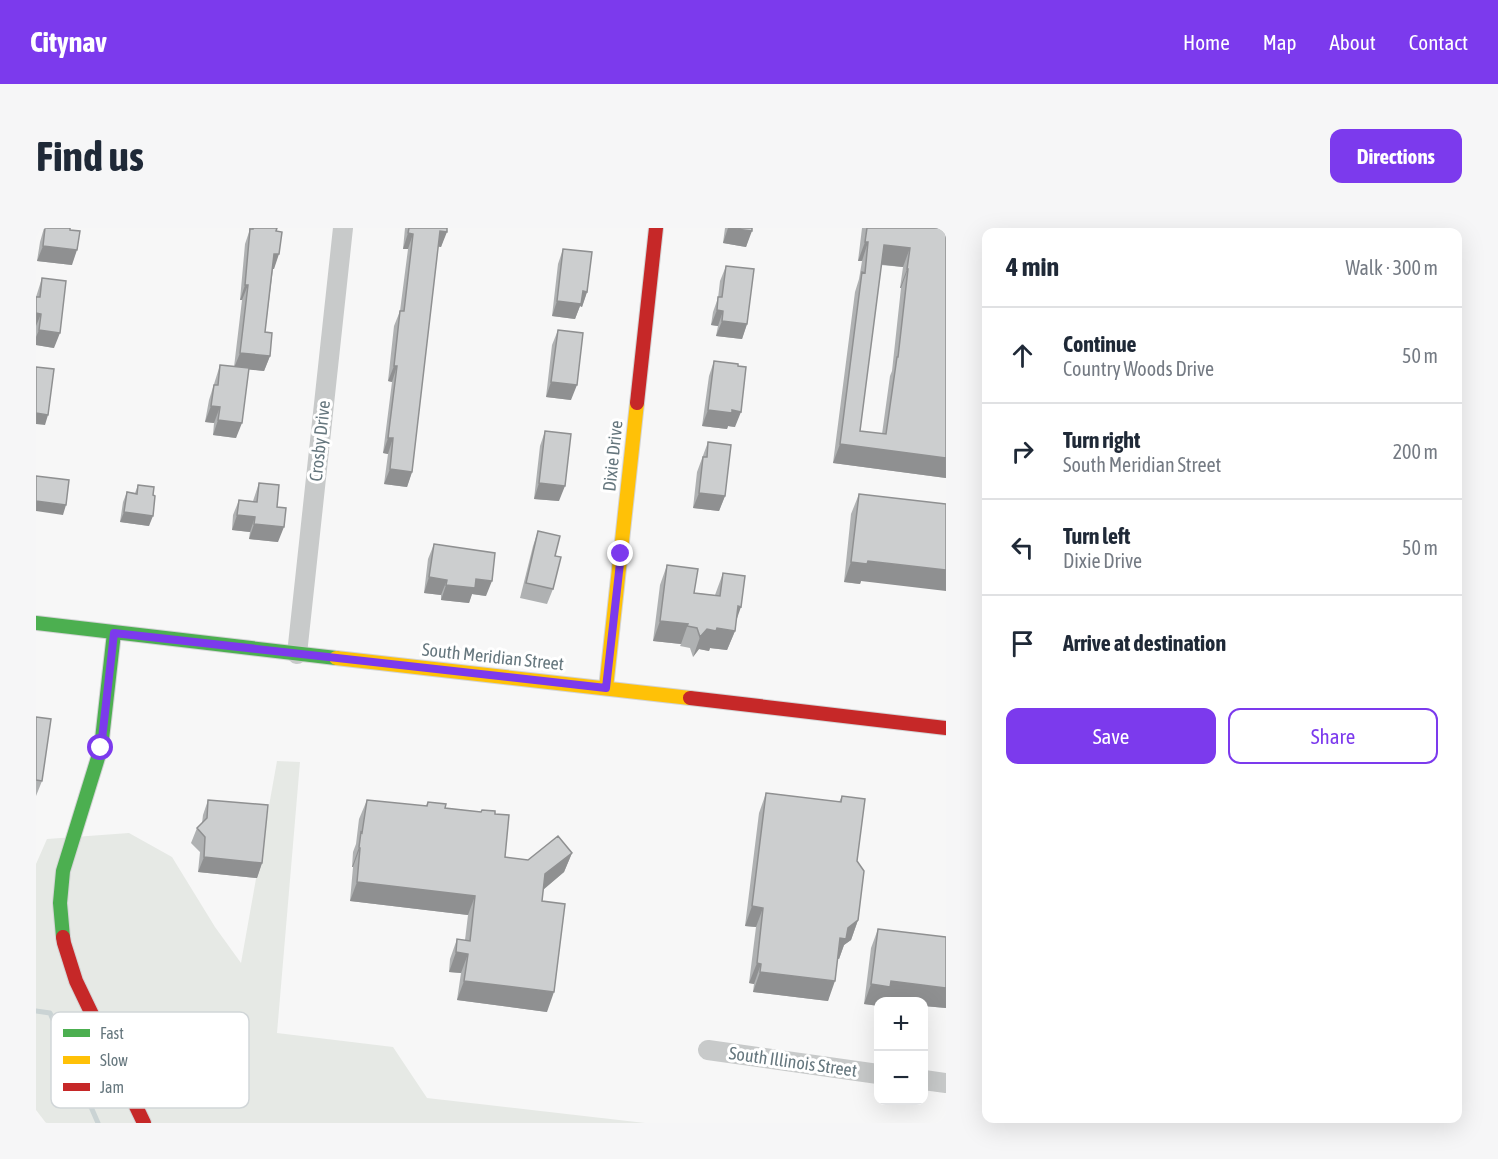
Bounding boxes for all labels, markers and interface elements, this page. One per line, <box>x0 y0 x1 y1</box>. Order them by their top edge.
text: Citynav <box>30 26 107 58</box>
text: Home <box>1183 30 1230 54</box>
text: Map <box>1263 30 1297 54</box>
text: About <box>1330 30 1376 54</box>
text: Contact <box>1409 30 1468 54</box>
button: Directions <box>1330 129 1462 183</box>
text: Find us <box>36 132 144 180</box>
text: 4 min <box>1006 252 1059 282</box>
text: Walk · 300 m <box>1346 256 1438 279</box>
text: Continue <box>1063 331 1137 357</box>
icon: ahead <box>1006 339 1039 372</box>
text: 50 m <box>1402 344 1438 367</box>
text: Country Woods Drive <box>1063 357 1214 380</box>
street label: Crosby Drive <box>305 399 334 483</box>
street label: Dixie Drive <box>598 419 627 492</box>
text: Turn right <box>1063 427 1140 453</box>
icon: right <box>1006 435 1039 468</box>
text: 200 m <box>1393 440 1438 463</box>
text: South Meridian Street <box>1063 453 1221 476</box>
text: Turn left <box>1063 523 1130 549</box>
icon: left <box>1006 531 1039 564</box>
text: 50 m <box>1402 536 1438 559</box>
route end <box>607 540 633 566</box>
text: Dixie Drive <box>1063 549 1142 572</box>
icon: arrive <box>1006 627 1039 660</box>
text: Arrive at destination <box>1063 630 1226 656</box>
street label: South Meridian Street <box>421 639 565 674</box>
button: Save <box>1006 708 1216 764</box>
button: Share <box>1228 708 1438 764</box>
route start <box>87 734 113 760</box>
map controls <box>874 997 928 1105</box>
button: + <box>874 997 928 1051</box>
legend <box>51 1012 249 1108</box>
text: Fast <box>100 1024 124 1042</box>
street label: South Illinois Street <box>728 1042 858 1081</box>
text: Slow <box>100 1051 128 1069</box>
button: − <box>874 1051 928 1105</box>
text: Jam <box>100 1078 124 1096</box>

